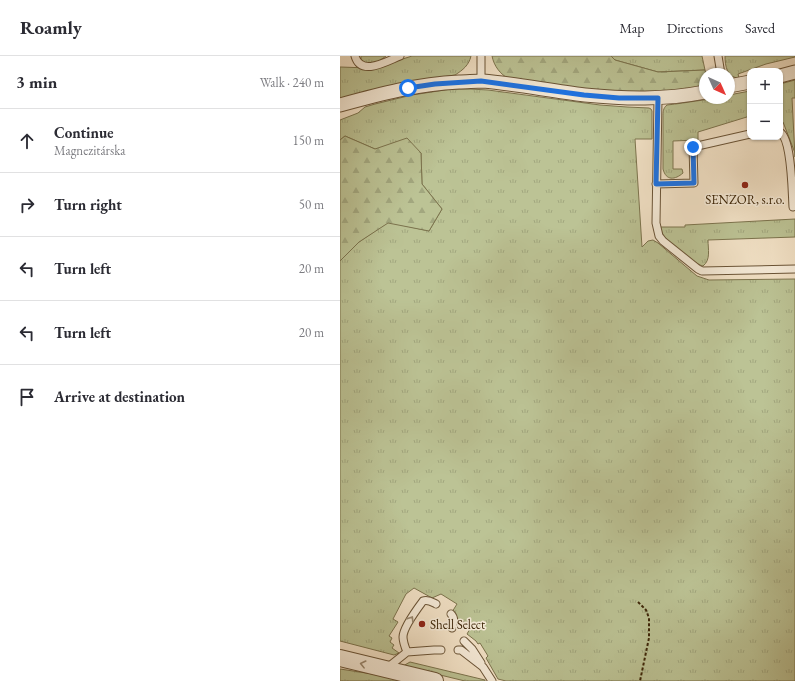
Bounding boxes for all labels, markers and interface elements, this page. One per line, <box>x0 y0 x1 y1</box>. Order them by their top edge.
text: Roamly <box>20 15 82 40</box>
text: Map <box>619 19 645 37</box>
text: Directions <box>667 19 723 37</box>
text: Saved <box>745 19 775 37</box>
north arrow <box>699 68 735 104</box>
map controls <box>747 68 783 140</box>
button: + <box>747 68 783 104</box>
text: 3 min <box>16 71 57 93</box>
text: Walk · 240 m <box>260 74 324 91</box>
route start <box>399 79 417 97</box>
button: − <box>747 104 783 140</box>
text: Continue <box>54 123 114 142</box>
icon: ahead <box>16 130 38 152</box>
text: 150 m <box>293 132 324 149</box>
route end <box>684 138 702 156</box>
text: Magnezitárska <box>54 142 125 159</box>
marker: SENZOR, s.r.o. <box>740 180 750 190</box>
place label: SENZOR, s.r.o. <box>705 191 785 208</box>
icon: right <box>16 194 38 216</box>
text: Turn right <box>54 195 122 214</box>
text: 50 m <box>299 196 324 213</box>
icon: left <box>16 258 38 280</box>
text: Turn left <box>54 259 111 278</box>
text: 20 m <box>299 260 324 277</box>
icon: left <box>16 322 38 344</box>
text: Turn left <box>54 323 111 342</box>
text: 20 m <box>299 324 324 341</box>
icon: arrive <box>16 386 38 408</box>
text: Arrive at destination <box>54 387 185 406</box>
one-way arrow <box>407 616 414 623</box>
place label: Shell Select <box>430 616 485 633</box>
marker: Shell Select <box>417 619 427 629</box>
one-way arrow <box>360 660 366 668</box>

